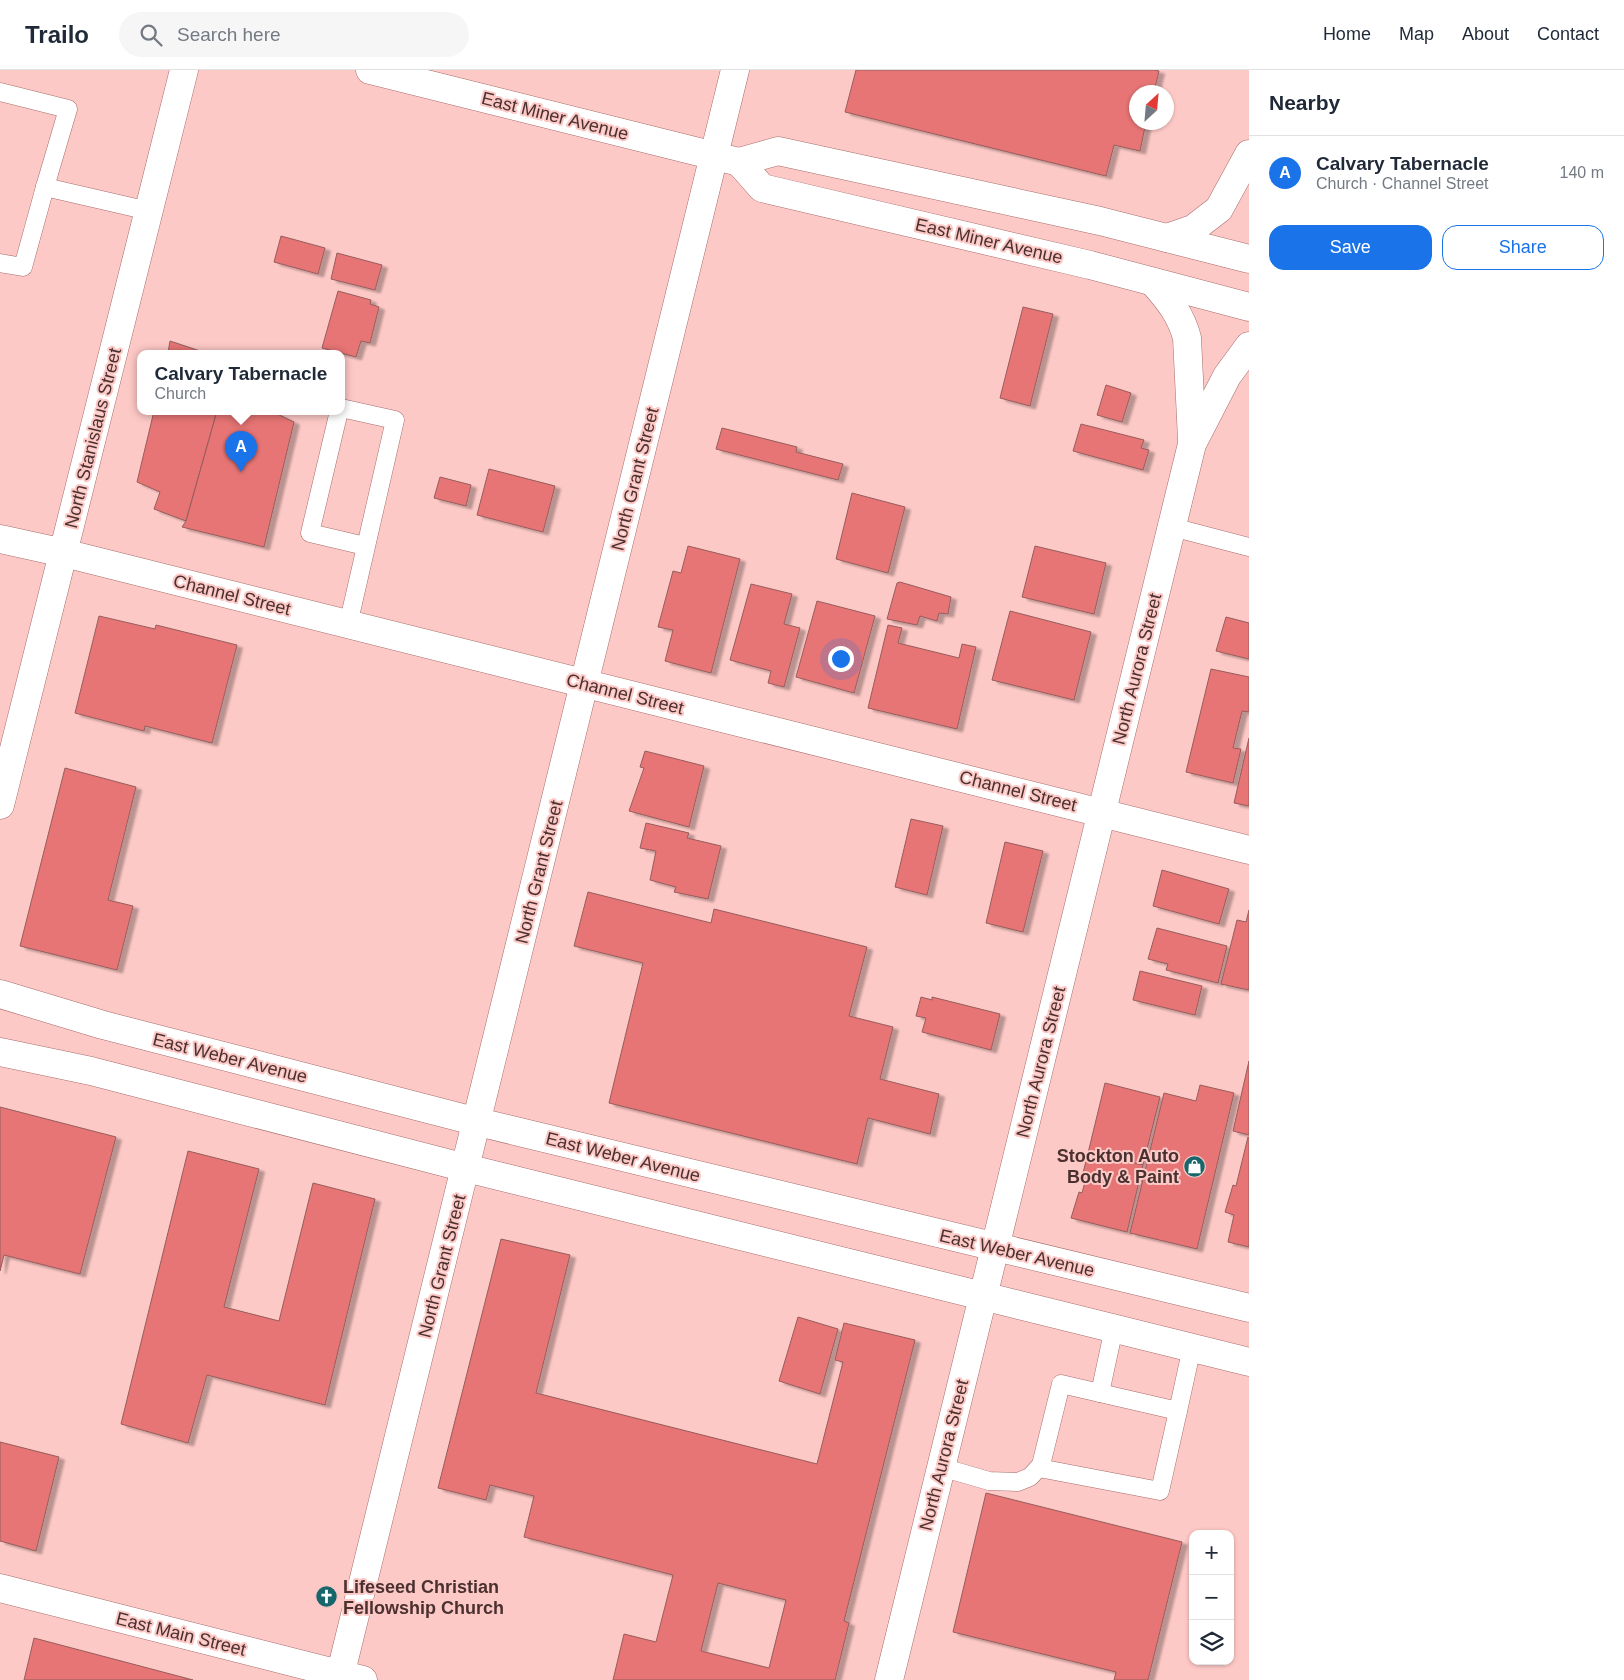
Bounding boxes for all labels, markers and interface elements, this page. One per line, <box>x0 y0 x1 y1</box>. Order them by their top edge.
search box <box>119 12 469 57</box>
text: Trailo <box>25 21 89 48</box>
icon: search <box>137 21 165 49</box>
text: Search here <box>177 24 281 45</box>
text: Home <box>1323 24 1371 44</box>
text: Map <box>1399 24 1434 44</box>
text: About <box>1462 24 1509 44</box>
text: Contact <box>1537 24 1599 44</box>
north arrow <box>1129 85 1174 130</box>
street label: East Miner Avenue <box>479 88 631 144</box>
text: Nearby <box>1269 91 1340 114</box>
text: Calvary Tabernacle <box>1316 153 1489 174</box>
text: A <box>1279 164 1291 181</box>
text: 140 m <box>1560 164 1604 181</box>
text: Church · Channel Street <box>1316 175 1489 192</box>
street label: East Miner Avenue <box>913 214 1065 268</box>
button: Save <box>1269 225 1432 270</box>
button: Share <box>1442 225 1604 270</box>
street label: North Stanislaus Street <box>61 346 125 530</box>
popup <box>137 350 345 415</box>
text: Calvary Tabernacle <box>155 363 327 384</box>
text: Church <box>155 385 206 402</box>
street label: North Grant Street <box>608 405 662 553</box>
pin: A <box>225 431 257 472</box>
street label: Channel Street <box>171 571 293 619</box>
street label: North Aurora Street <box>1109 591 1165 747</box>
your location <box>828 646 854 672</box>
street label: Channel Street <box>564 670 686 718</box>
street label: Channel Street <box>957 767 1079 815</box>
street label: North Grant Street <box>512 798 566 946</box>
street label: North Aurora Street <box>1013 984 1069 1140</box>
street label: East Weber Avenue <box>151 1029 309 1087</box>
street label: East Weber Avenue <box>544 1128 702 1186</box>
place label: Stockton Auto Body & Paint <box>1057 1146 1179 1187</box>
shop icon: Stockton Auto Body & Paint <box>1183 1154 1207 1178</box>
street label: North Grant Street <box>415 1192 469 1340</box>
street label: East Weber Avenue <box>938 1225 1096 1281</box>
street label: North Aurora Street <box>916 1377 972 1533</box>
map controls <box>1189 1530 1234 1665</box>
button: + <box>1189 1530 1234 1575</box>
button: − <box>1189 1575 1234 1620</box>
place label: Lifeseed Christian Fellowship Church <box>343 1577 504 1618</box>
church icon: Lifeseed Christian Fellowship Church <box>315 1585 339 1609</box>
street label: East Main Street <box>114 1608 248 1660</box>
button: layers <box>1189 1620 1234 1665</box>

